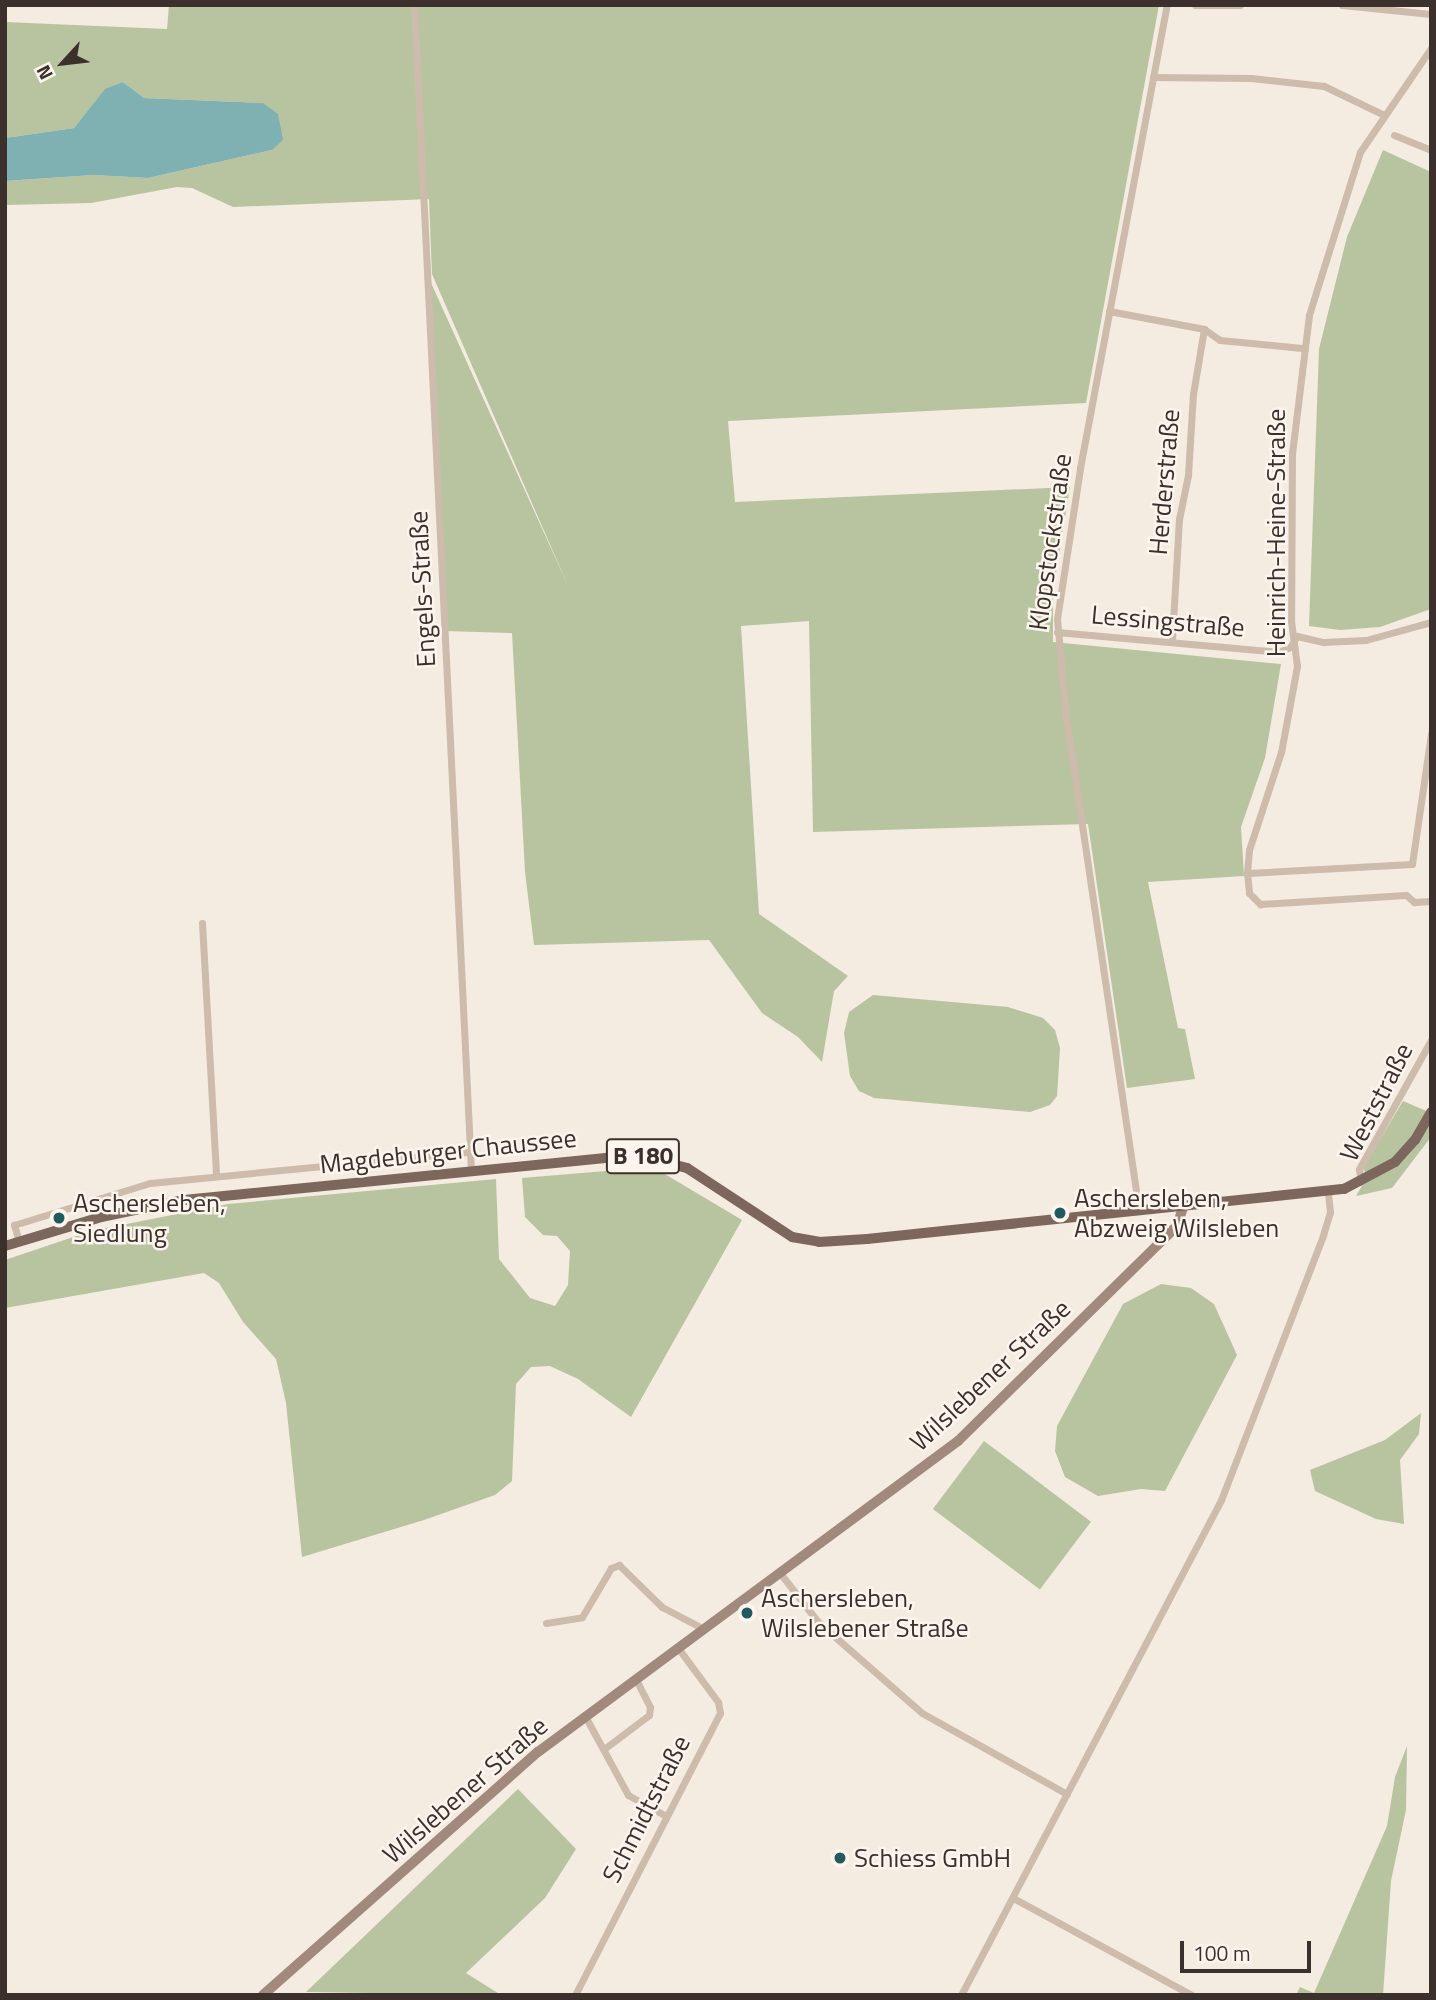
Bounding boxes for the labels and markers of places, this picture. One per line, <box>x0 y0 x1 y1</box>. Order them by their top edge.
place label: Aschersleben, Abzweig Wilsleben <box>1074 1182 1279 1244</box>
place label: Aschersleben, Siedlung <box>73 1187 226 1248</box>
marker: Aschersleben, Abzweig Wilsleben <box>1052 1205 1068 1221</box>
marker: Aschersleben, Siedlung <box>51 1210 67 1226</box>
place label: Aschersleben, Wilslebener Straße <box>761 1582 969 1644</box>
marker: Aschersleben, Wilslebener Straße <box>739 1605 755 1621</box>
place label: Schiess GmbH <box>854 1842 1011 1874</box>
marker: Schiess GmbH <box>832 1850 848 1866</box>

